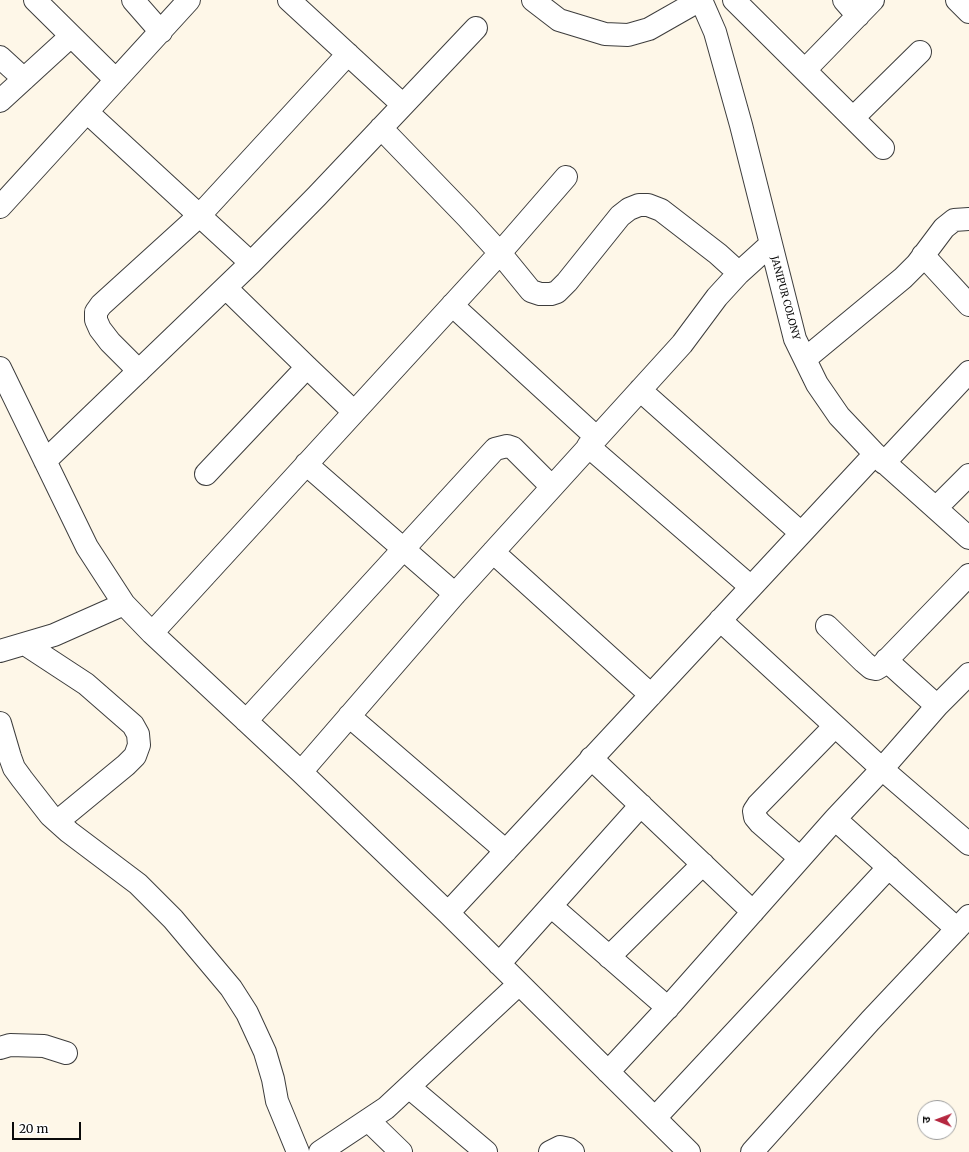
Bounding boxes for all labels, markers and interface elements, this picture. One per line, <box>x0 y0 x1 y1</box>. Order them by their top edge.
street label: JANIPUR COLONY <box>768 255 802 341</box>
north arrow <box>917 1100 957 1140</box>
scale bar <box>14 1114 83 1140</box>
text: उ <box>919 1116 933 1123</box>
text: 20 m <box>19 1121 48 1136</box>

